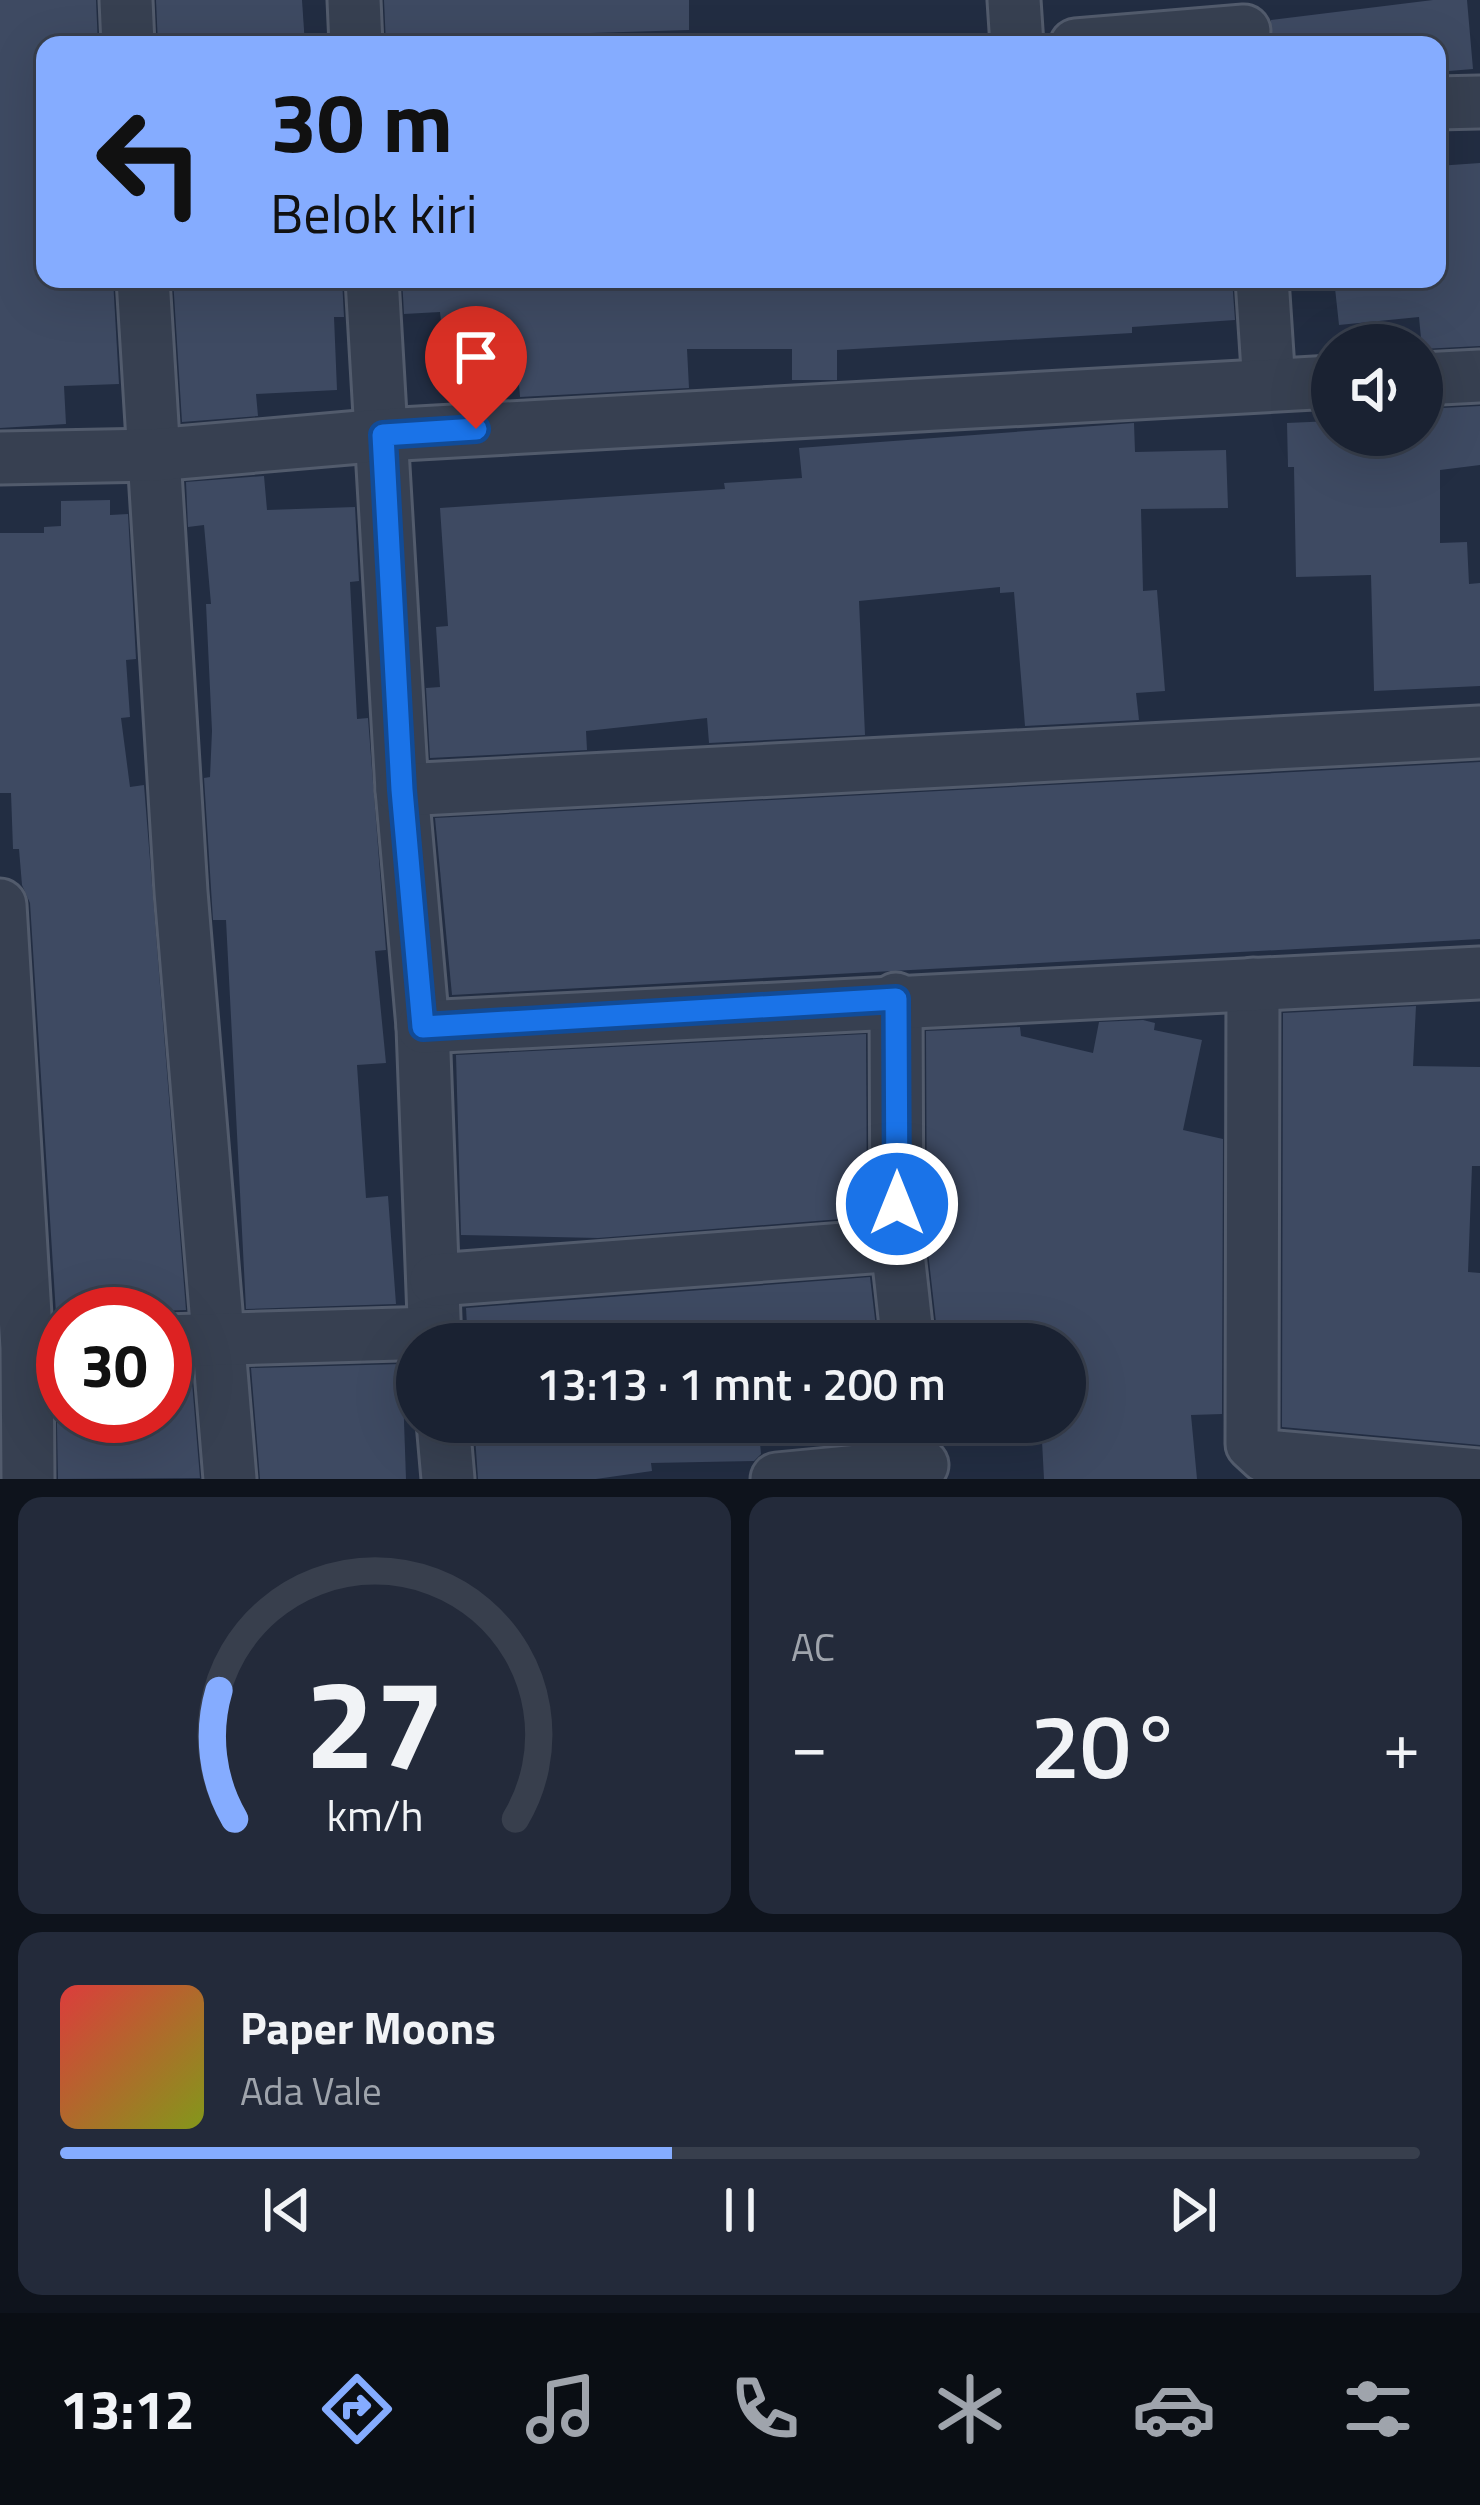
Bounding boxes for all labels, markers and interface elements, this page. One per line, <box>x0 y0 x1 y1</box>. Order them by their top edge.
text: 30 m <box>270 57 453 185</box>
icon: left <box>72 84 228 240</box>
text: Belok kiri <box>270 172 477 254</box>
pin <box>425 306 527 429</box>
icon: arrive <box>443 324 509 390</box>
map controls <box>1311 324 1443 456</box>
button: sound <box>1311 324 1443 456</box>
position arrow <box>834 1141 960 1267</box>
speed limit sign: 30 <box>36 1287 192 1443</box>
text: 13:13 · 1 mnt · 200 m <box>536 1349 946 1417</box>
text: AC <box>791 1617 835 1676</box>
text: 27 <box>305 1627 444 1816</box>
text: 20° <box>1030 1676 1181 1813</box>
text: − <box>791 1694 828 1795</box>
text: + <box>1383 1694 1420 1795</box>
text: km/h <box>326 1781 423 1847</box>
text: Paper Moons <box>240 1993 496 2061</box>
text: Ada Vale <box>240 2061 382 2120</box>
icon: previous <box>254 2177 320 2243</box>
icon: pause <box>707 2177 773 2243</box>
icon: next <box>1160 2177 1226 2243</box>
icon: directions <box>315 2367 399 2451</box>
icon: music <box>519 2367 603 2451</box>
icon: phone <box>723 2367 807 2451</box>
icon: climate <box>928 2367 1012 2451</box>
icon: car <box>1132 2367 1216 2451</box>
icon: filters <box>1336 2367 1420 2451</box>
text: 13:12 <box>60 2368 195 2450</box>

